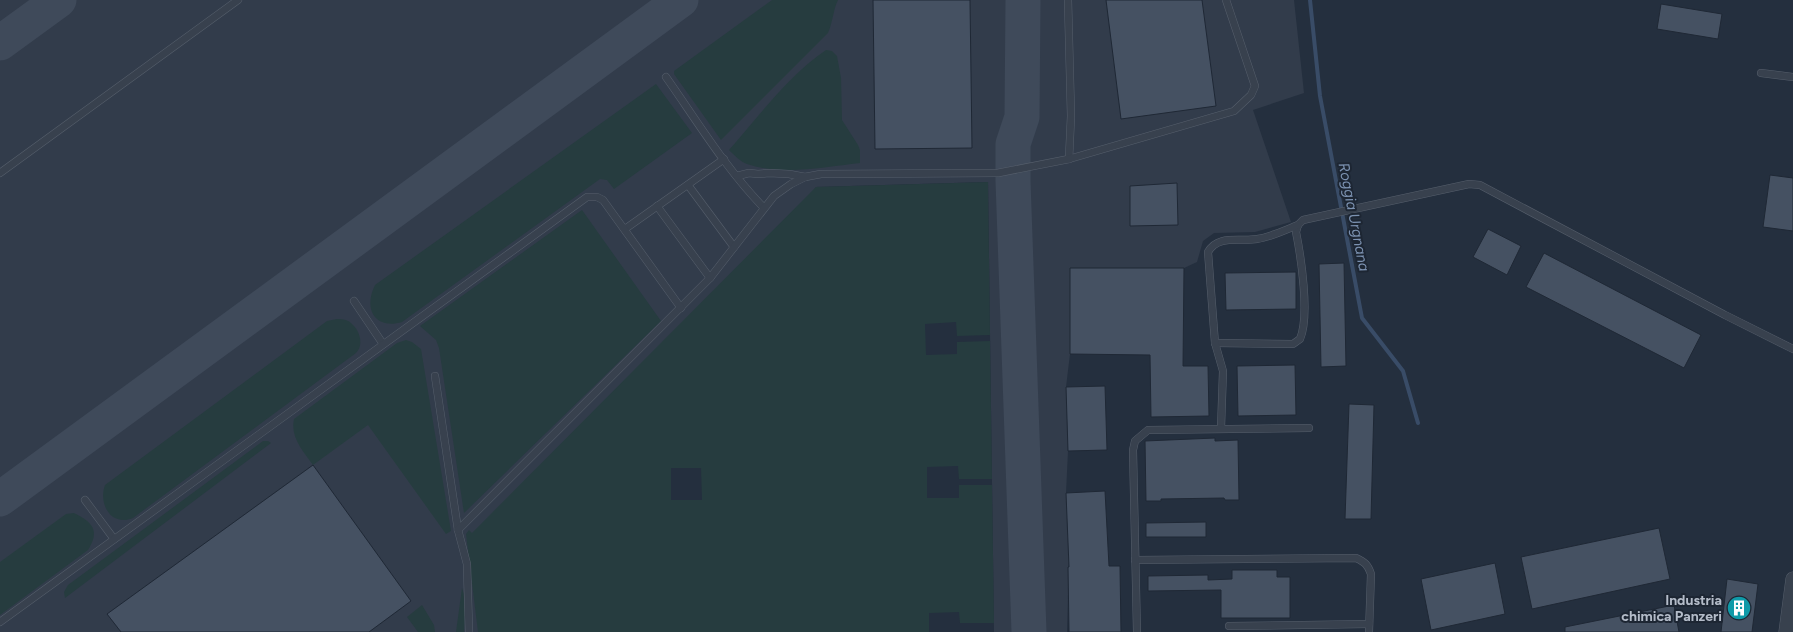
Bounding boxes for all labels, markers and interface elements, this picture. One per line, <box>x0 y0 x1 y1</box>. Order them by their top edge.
water label: Roggia Urgnana <box>1335 161 1373 273</box>
place label: Industria chimica Panzeri <box>1621 592 1722 625</box>
building icon: Industria chimica Panzeri <box>1726 595 1752 621</box>

